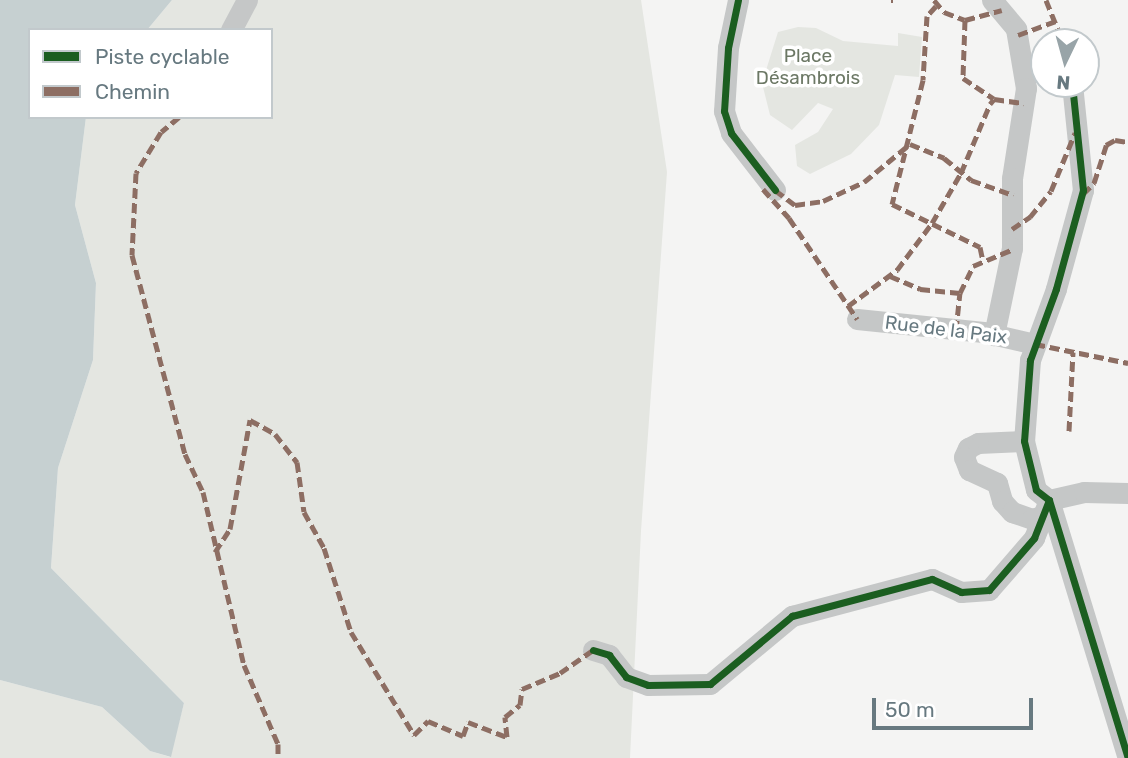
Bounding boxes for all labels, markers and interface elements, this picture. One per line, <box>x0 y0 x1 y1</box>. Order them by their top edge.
legend <box>28 28 273 119</box>
north arrow <box>1030 28 1100 98</box>
text: Piste cyclable <box>95 44 230 69</box>
park label: Place Désambrois <box>756 45 860 89</box>
text: N <box>1055 70 1071 94</box>
text: Chemin <box>95 79 170 104</box>
street label: Rue de la Paix <box>884 311 1008 349</box>
scale bar <box>876 684 1037 728</box>
text: 50 m <box>885 697 935 722</box>

